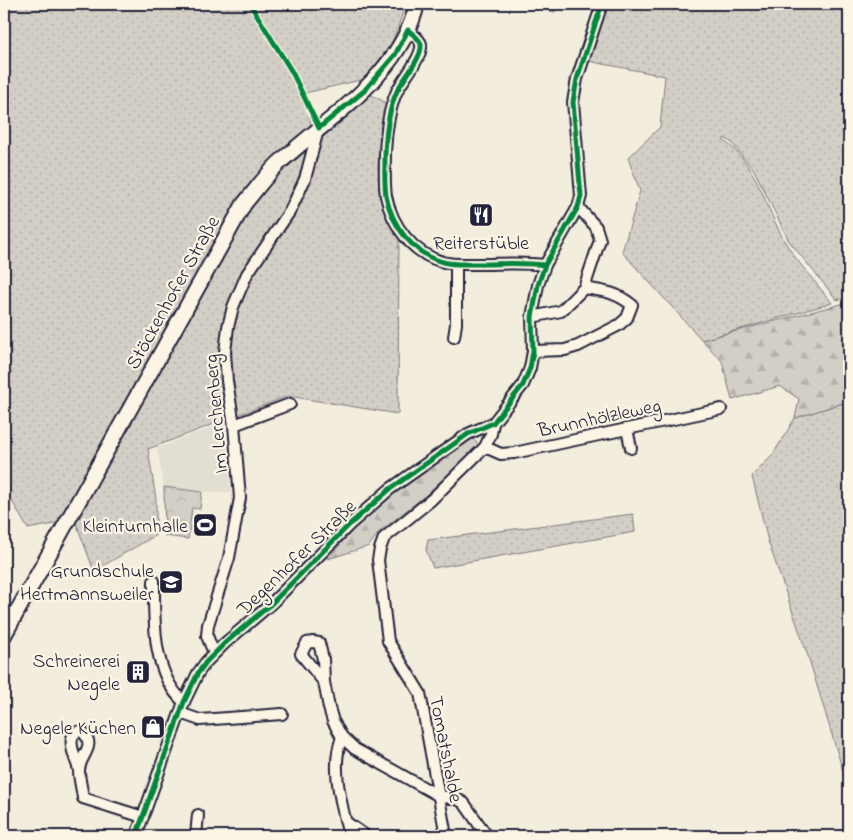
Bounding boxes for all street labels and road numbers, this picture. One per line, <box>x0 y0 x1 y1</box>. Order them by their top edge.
street label: Stöckenhofer Straße <box>120 211 229 375</box>
street label: Im Lerchenberg <box>198 353 238 475</box>
street label: Brunnhölzleweg <box>534 392 664 448</box>
street label: Degenhofer Straße <box>231 494 365 625</box>
street label: Tomatshalde <box>420 694 469 805</box>

